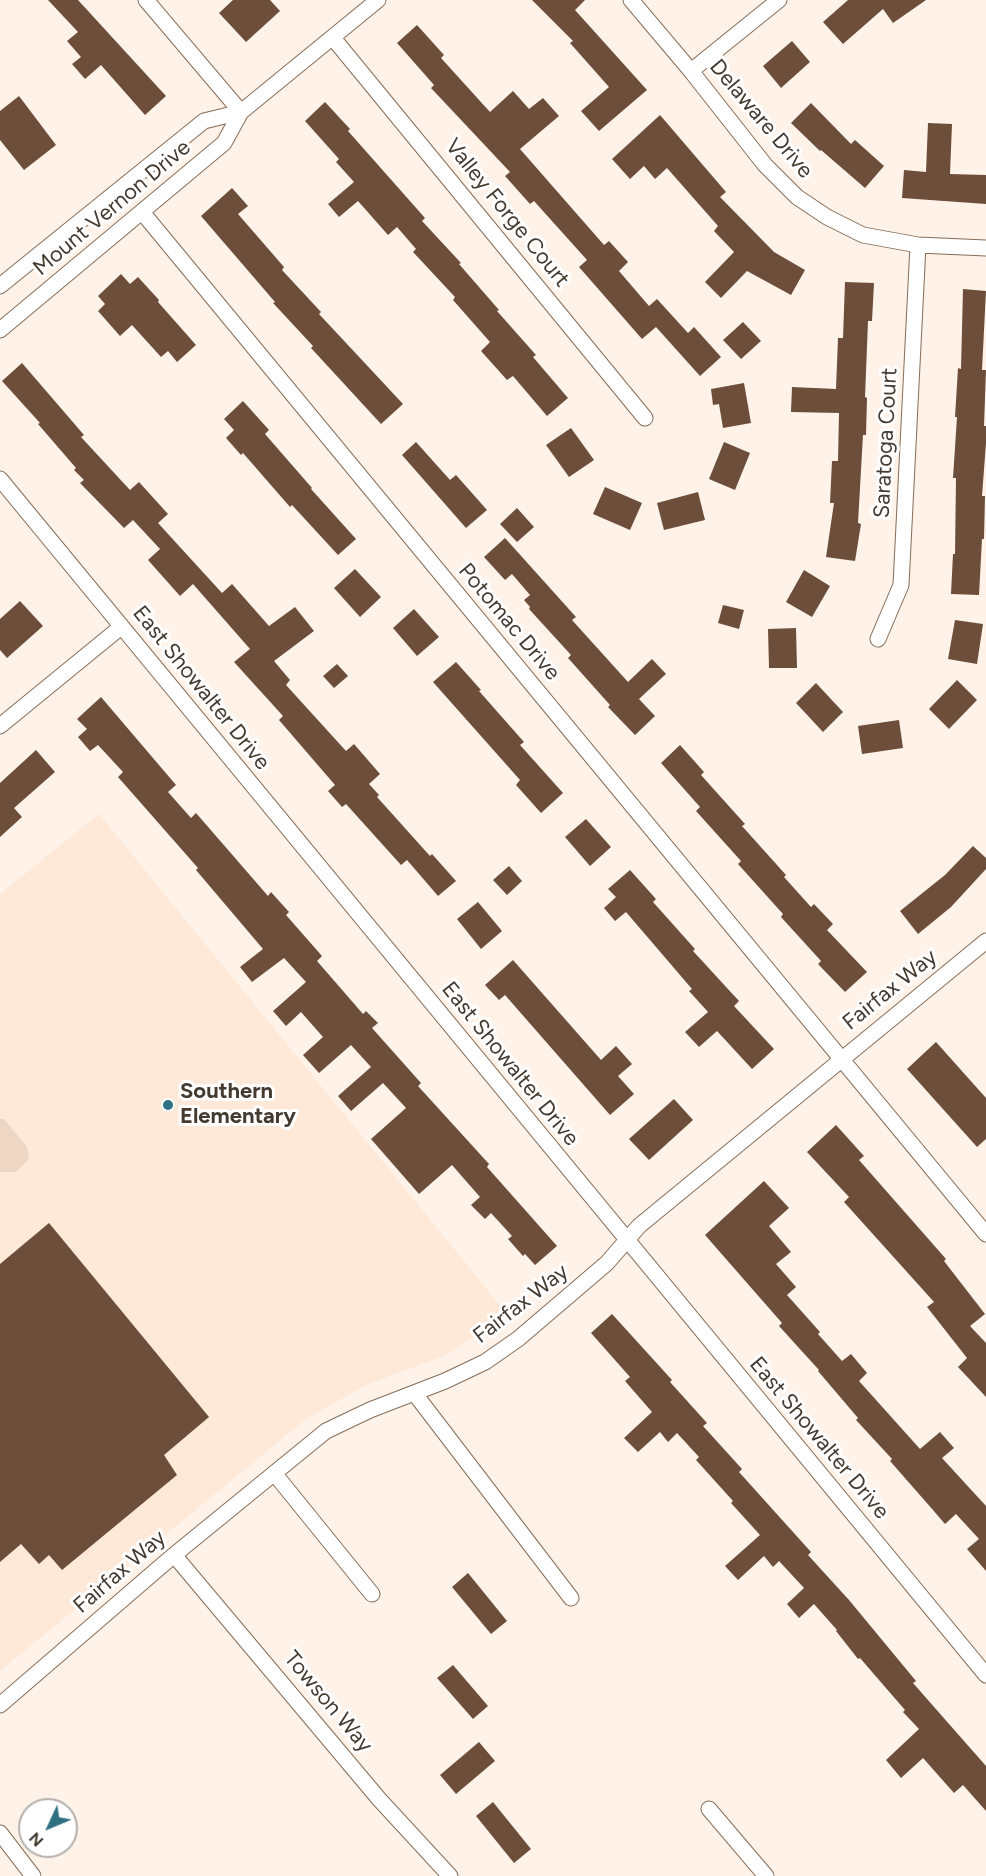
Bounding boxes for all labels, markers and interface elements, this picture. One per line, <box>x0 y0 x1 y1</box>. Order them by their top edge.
street label: Delaware Drive <box>704 54 818 184</box>
street label: Valley Forge Court <box>439 134 575 292</box>
street label: Mount Vernon Drive <box>28 135 196 281</box>
street label: Saratoga Court <box>869 367 903 519</box>
street label: Potomac Drive <box>452 558 566 686</box>
street label: East Showalter Drive <box>127 601 275 775</box>
street label: Fairfax Way <box>838 944 942 1036</box>
street label: East Showalter Drive <box>436 977 584 1151</box>
place label: Southern Elementary <box>180 1079 296 1130</box>
marker: Southern Elementary <box>161 1098 175 1112</box>
street label: Fairfax Way <box>468 1259 574 1349</box>
street label: East Showalter Drive <box>743 1352 895 1524</box>
street label: Fairfax Way <box>68 1525 172 1619</box>
street label: Towson Way <box>278 1646 378 1758</box>
north arrow <box>18 1798 78 1858</box>
text: N <box>25 1828 47 1851</box>

